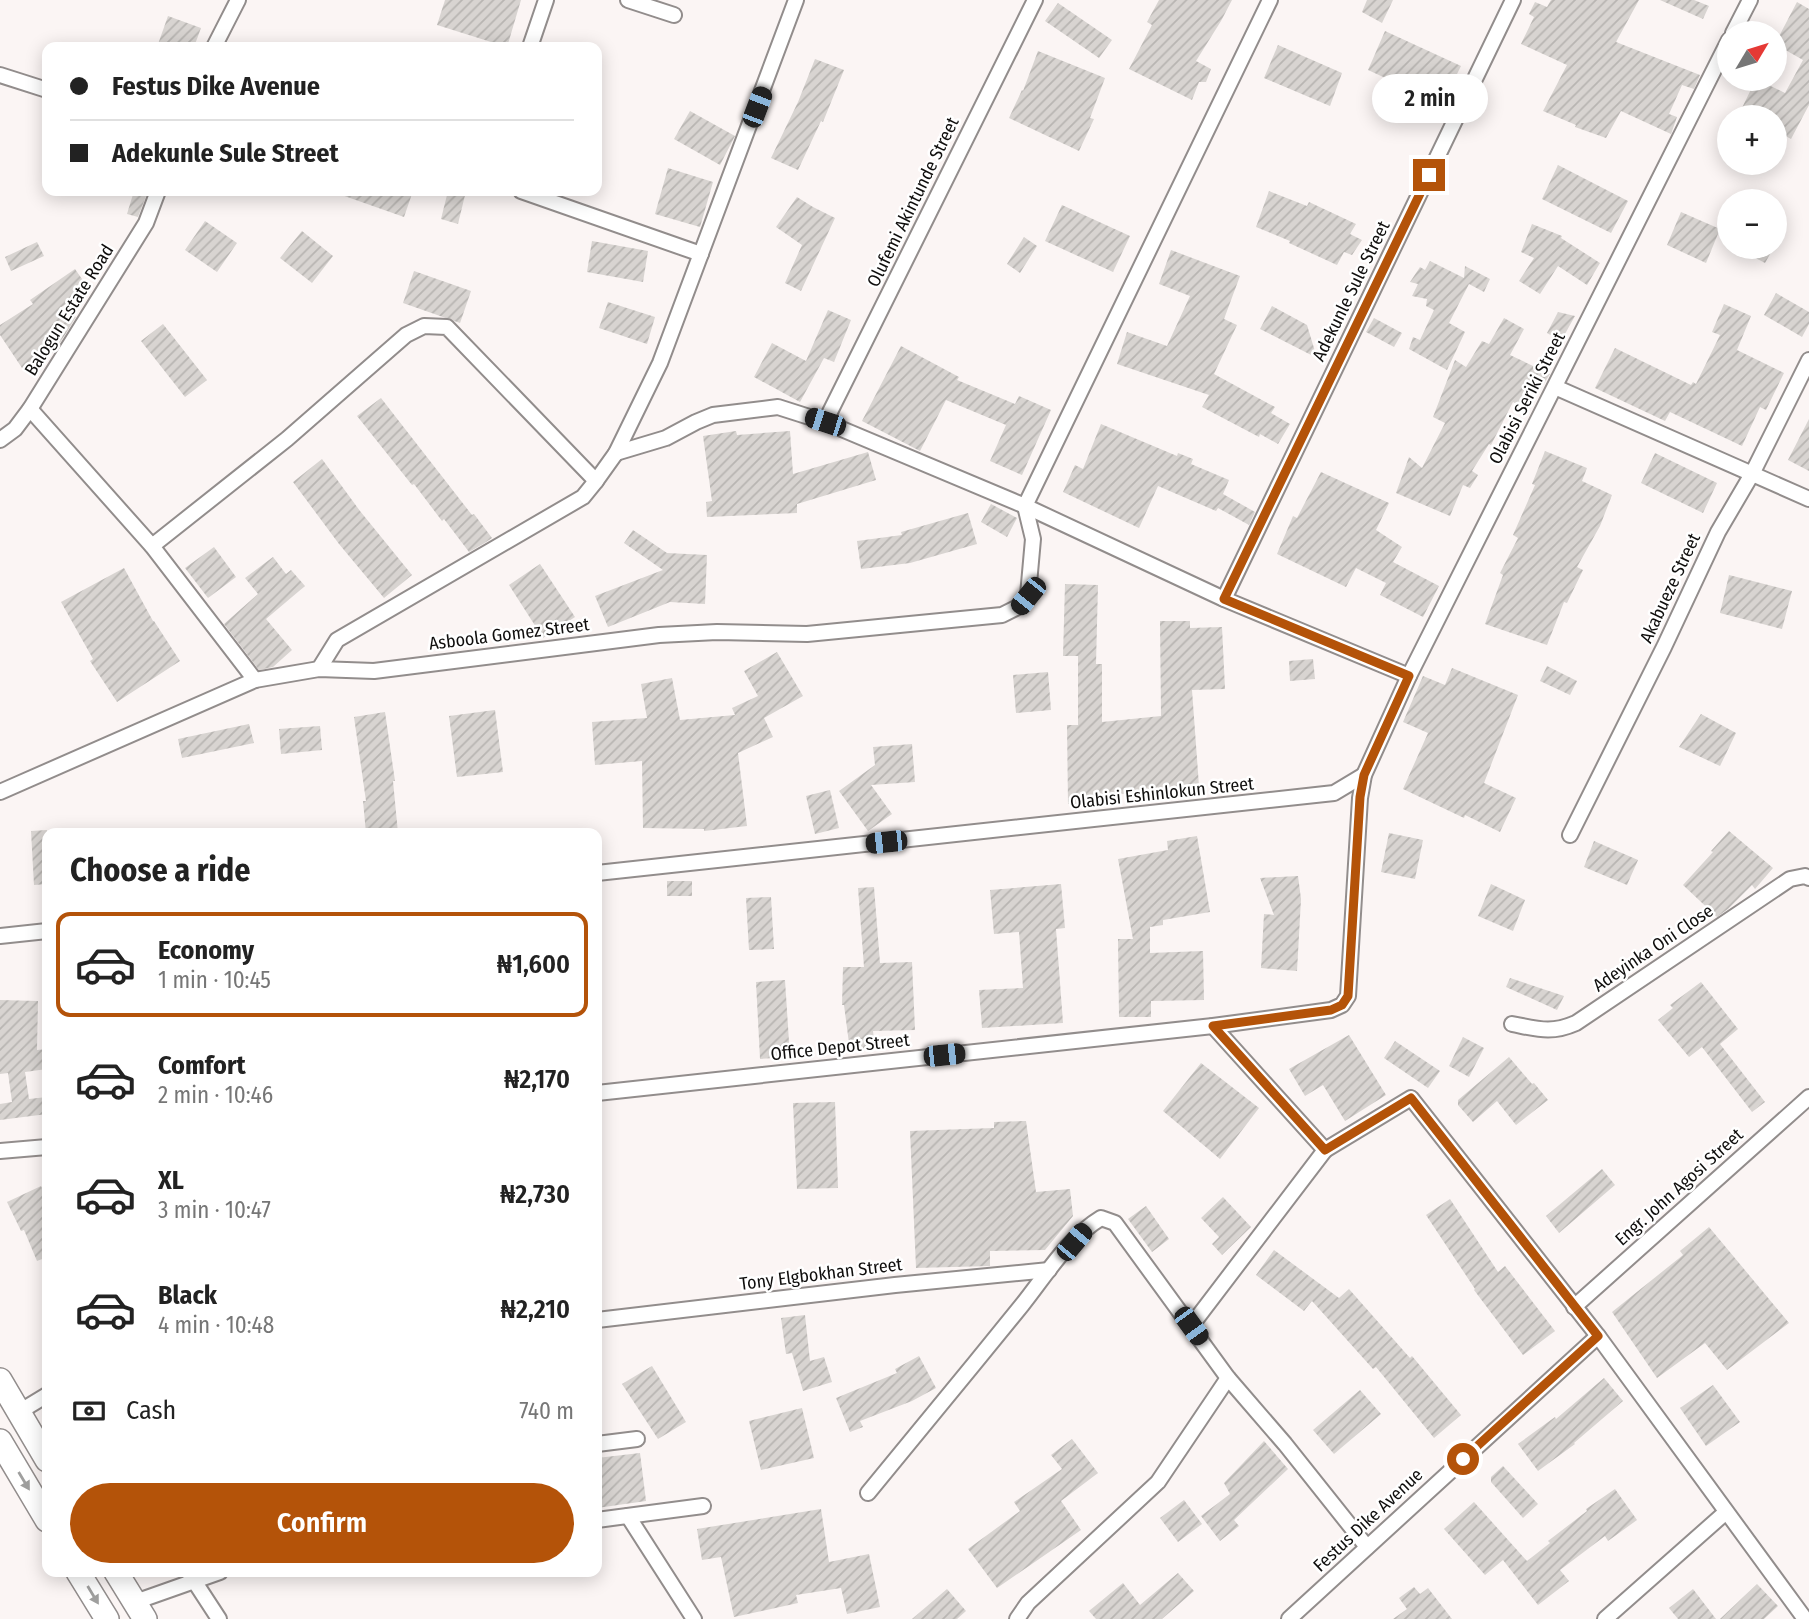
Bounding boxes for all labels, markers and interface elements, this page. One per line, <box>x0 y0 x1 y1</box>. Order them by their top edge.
north arrow <box>1717 21 1787 91</box>
map controls <box>1717 21 1787 259</box>
text: Festus Dike Avenue <box>112 71 320 102</box>
callout: 2 min <box>1371 74 1487 122</box>
car <box>740 84 775 130</box>
text: 2 min <box>1404 84 1456 112</box>
button: + <box>1717 105 1787 175</box>
street label: Olufemi Akintunde Street <box>862 113 964 290</box>
text: Adekunle Sule Street <box>112 138 339 169</box>
route end <box>1413 159 1445 191</box>
button: − <box>1717 189 1787 259</box>
street label: Adekunle Sule Street <box>1308 217 1395 365</box>
street label: Balogun Estate Road <box>20 240 118 380</box>
street label: Olabisi Seriki Street <box>1484 328 1570 468</box>
car <box>802 406 849 438</box>
street label: Akabueze Street <box>1635 530 1705 646</box>
car <box>1007 573 1050 619</box>
street label: Asboola Gomez Street <box>428 613 591 655</box>
street label: Olabisi Eshinlokun Street <box>1069 772 1255 814</box>
car <box>865 829 908 855</box>
text: Choose a ride <box>70 851 251 889</box>
street label: Adeyinka Oni Close <box>1589 900 1717 996</box>
icon: car <box>74 933 137 996</box>
text: Economy <box>158 935 254 966</box>
text: ₦1,600 <box>497 949 570 980</box>
text: 1 min · 10:45 <box>158 966 271 994</box>
street label: Office Depot Street <box>769 1029 911 1065</box>
car <box>923 1042 966 1068</box>
icon: car <box>74 1048 137 1111</box>
text: Comfort <box>158 1050 246 1081</box>
text: ₦2,170 <box>504 1064 570 1095</box>
text: 2 min · 10:46 <box>158 1081 273 1109</box>
street label: Engr. John Agosi Street <box>1611 1124 1748 1250</box>
icon: car <box>74 1163 137 1226</box>
text: XL <box>158 1165 184 1196</box>
text: ₦2,730 <box>500 1179 570 1210</box>
text: 3 min · 10:47 <box>158 1196 271 1224</box>
car <box>1053 1219 1096 1265</box>
street label: Tony Elgbokhan Street <box>738 1253 904 1295</box>
icon: car <box>74 1278 137 1341</box>
text: Black <box>158 1280 217 1311</box>
text: ₦2,210 <box>501 1294 570 1325</box>
car <box>1171 1303 1212 1349</box>
text: 4 min · 10:48 <box>158 1311 274 1339</box>
icon: cash <box>70 1392 108 1430</box>
text: Cash <box>126 1395 176 1426</box>
text: 740 m <box>519 1397 574 1425</box>
route start <box>1447 1443 1479 1475</box>
street label: Festus Dike Avenue <box>1309 1464 1427 1576</box>
one-way arrow <box>17 1471 30 1490</box>
button: Confirm <box>70 1483 574 1563</box>
one-way arrow <box>86 1586 99 1605</box>

